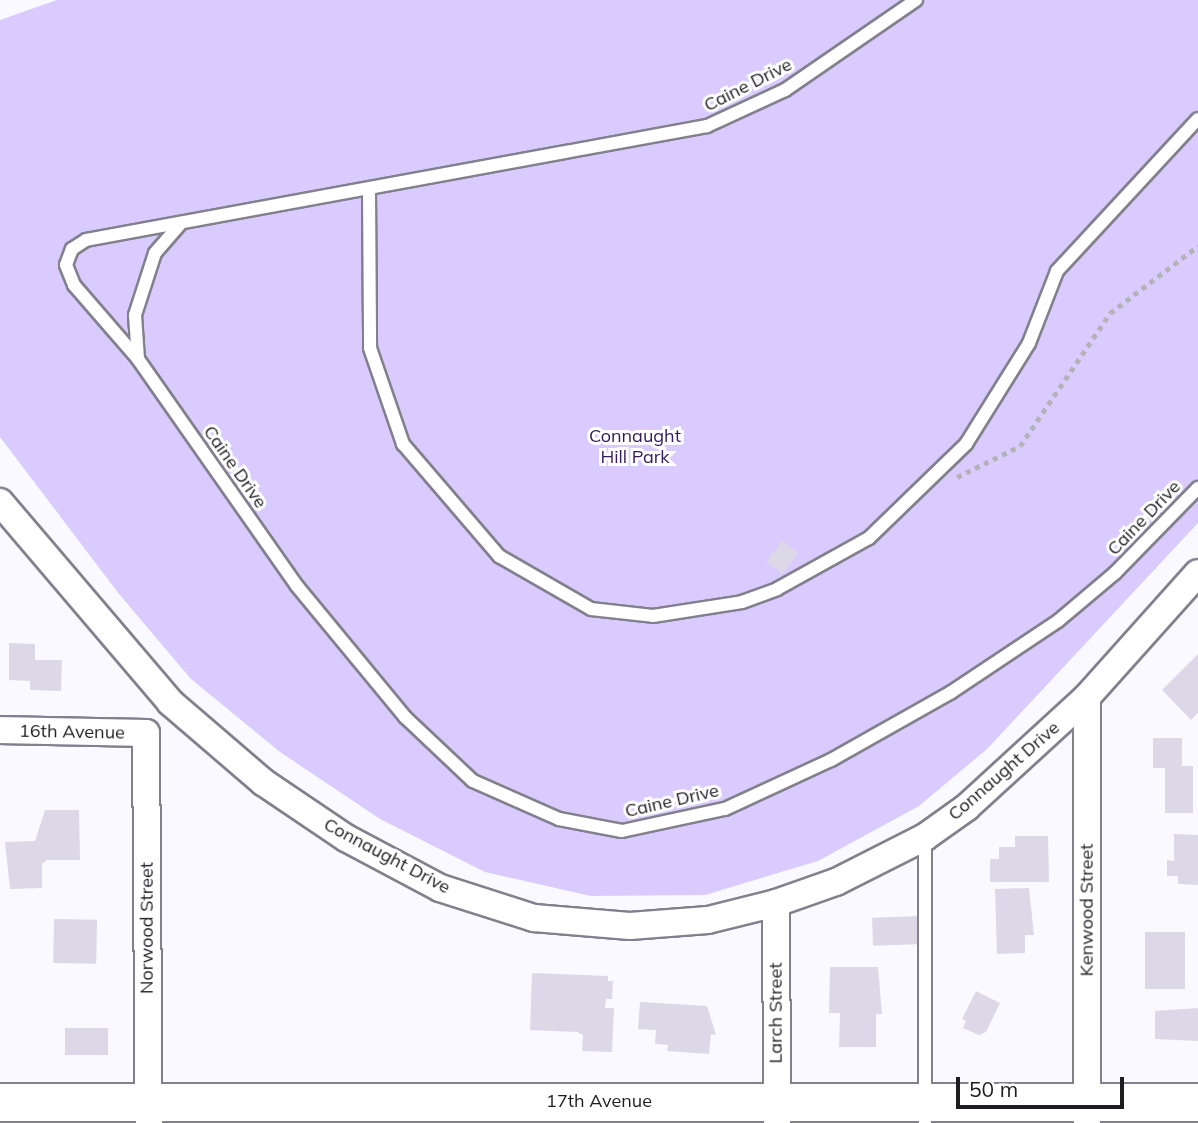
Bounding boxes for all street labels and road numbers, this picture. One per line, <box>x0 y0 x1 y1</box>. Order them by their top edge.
street label: Caine Drive <box>700 54 796 116</box>
street label: Caine Drive <box>199 422 271 512</box>
street label: Caine Drive <box>1103 476 1185 560</box>
street label: Connaught Drive <box>944 717 1064 825</box>
street label: 16th Avenue <box>19 720 125 744</box>
street label: Caine Drive <box>623 780 721 822</box>
street label: Connaught Drive <box>320 814 454 898</box>
street label: Kenwood Street <box>1076 844 1098 976</box>
street label: Norwood Street <box>136 862 158 994</box>
street label: Larch Street <box>765 963 787 1063</box>
street label: 17th Avenue <box>546 1090 652 1112</box>

